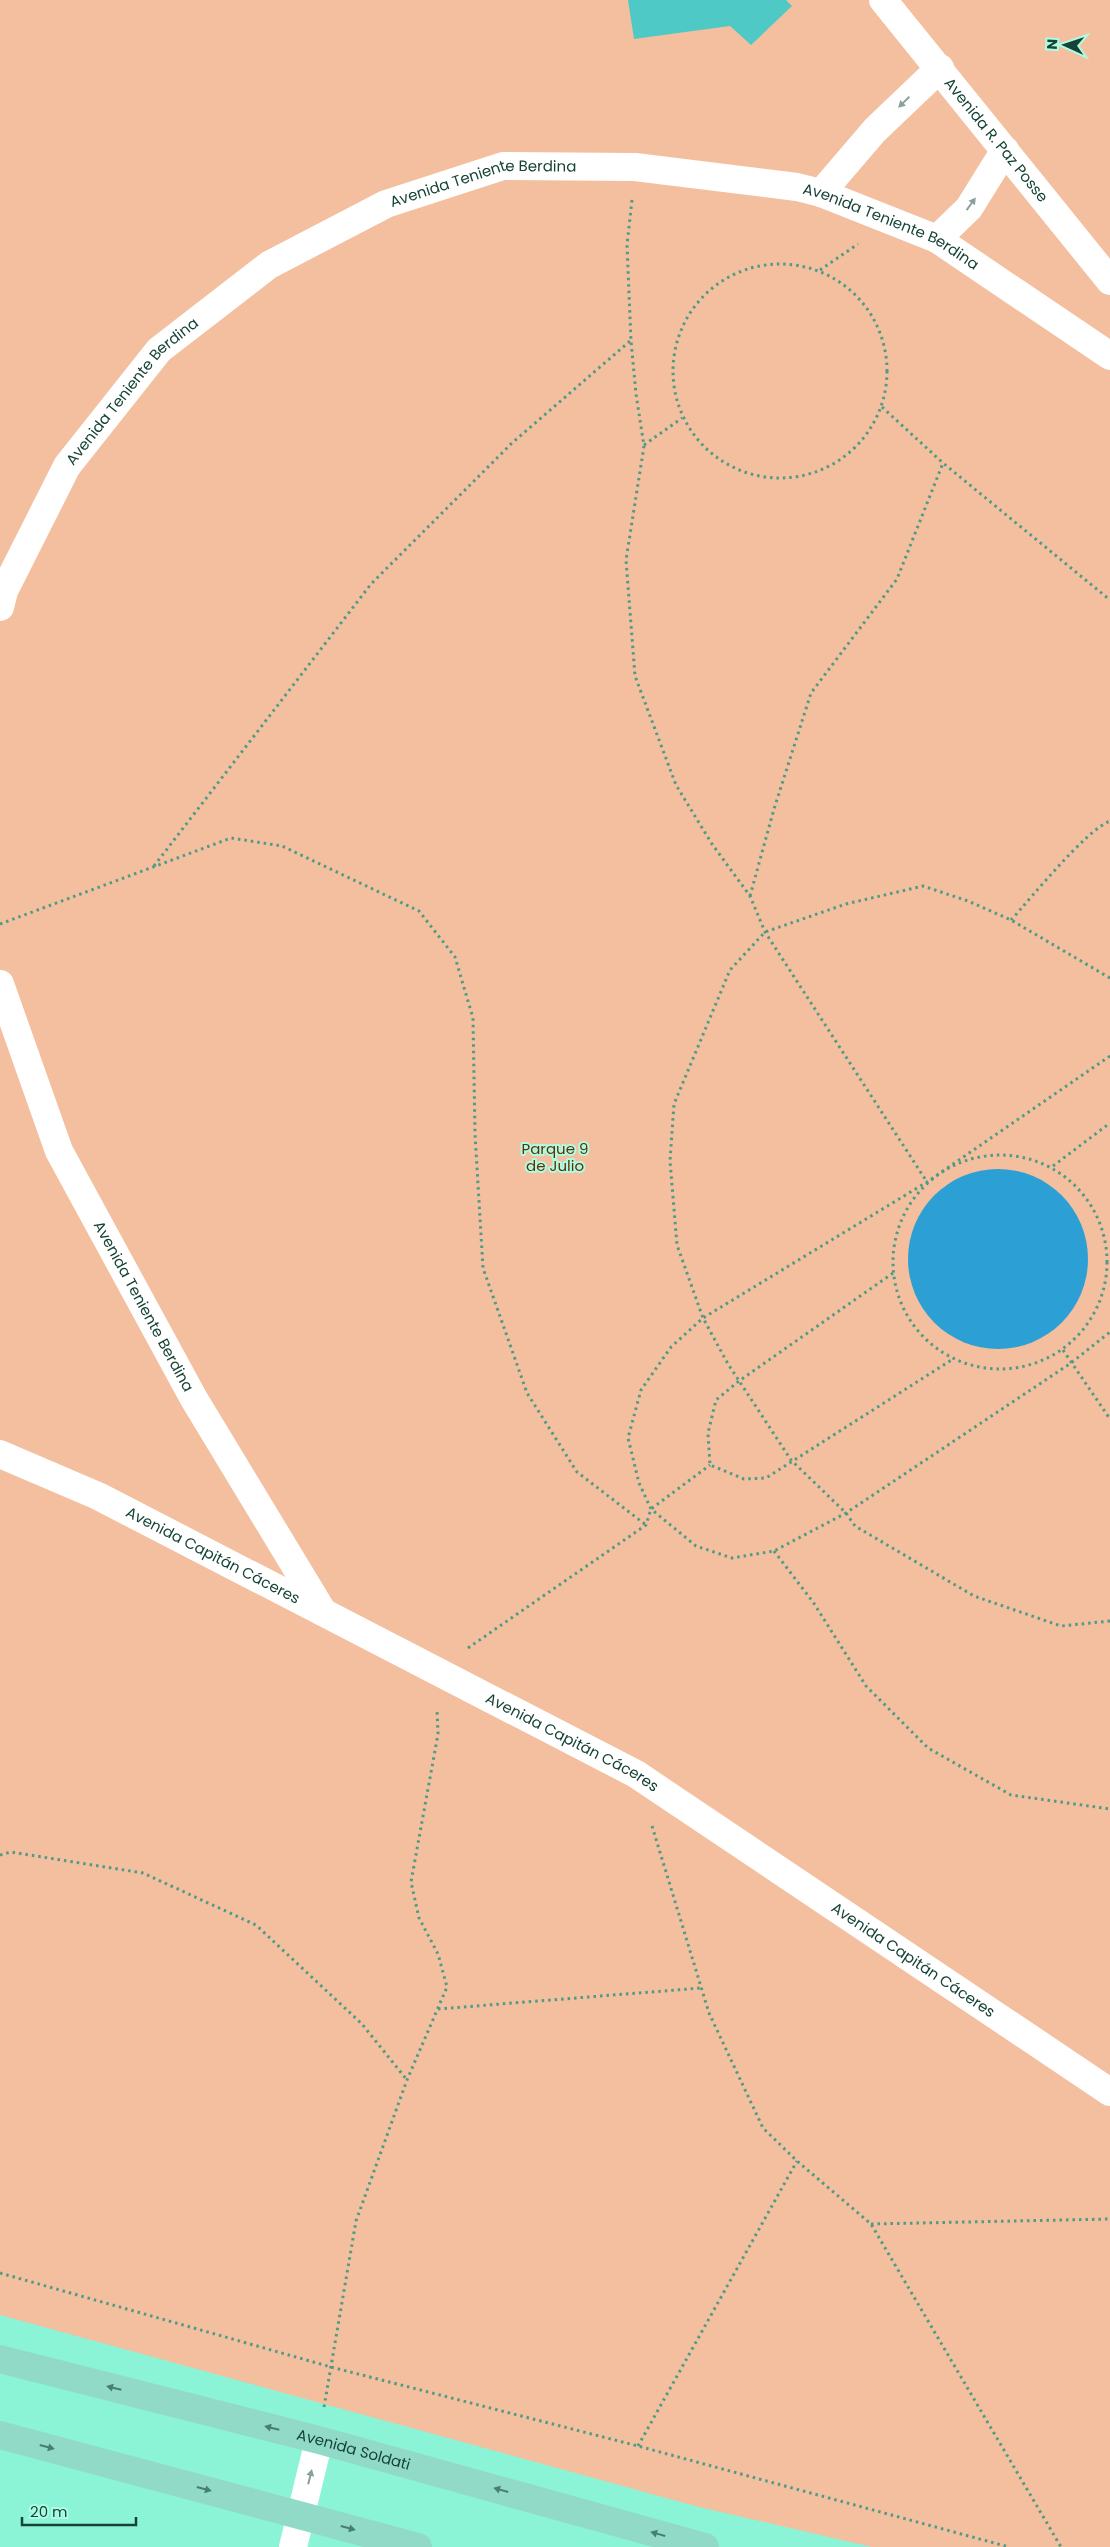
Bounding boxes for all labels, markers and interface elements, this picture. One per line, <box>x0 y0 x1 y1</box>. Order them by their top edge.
north arrow <box>1040 20 1090 70</box>
text: N <box>1042 39 1062 50</box>
street label: Avenida R. Paz Posse <box>940 73 1053 206</box>
one-way arrow <box>899 96 911 108</box>
street label: Avenida Teniente Berdina <box>387 155 576 212</box>
street label: Avenida Teniente Berdina <box>801 178 983 274</box>
one-way arrow <box>966 197 976 211</box>
street label: Avenida Teniente Berdina <box>61 312 203 469</box>
park label: Parque 9 de Julio <box>522 1138 588 1176</box>
street label: Avenida Teniente Berdina <box>89 1217 199 1395</box>
street label: Avenida Capitán Cáceres <box>123 1501 304 1609</box>
street label: Avenida Capitán Cáceres <box>482 1687 663 1797</box>
street label: Avenida Capitán Cáceres <box>827 1897 1000 2022</box>
one-way arrow <box>107 2384 122 2392</box>
one-way arrow <box>264 2424 279 2432</box>
street label: Avenida Soldati <box>295 2424 413 2475</box>
one-way arrow <box>40 2444 55 2452</box>
one-way arrow <box>306 2470 314 2485</box>
one-way arrow <box>197 2486 212 2494</box>
one-way arrow <box>494 2486 509 2494</box>
scale bar <box>22 2494 136 2526</box>
text: 20 m <box>30 2501 68 2522</box>
one-way arrow <box>340 2524 355 2532</box>
one-way arrow <box>650 2530 665 2538</box>

